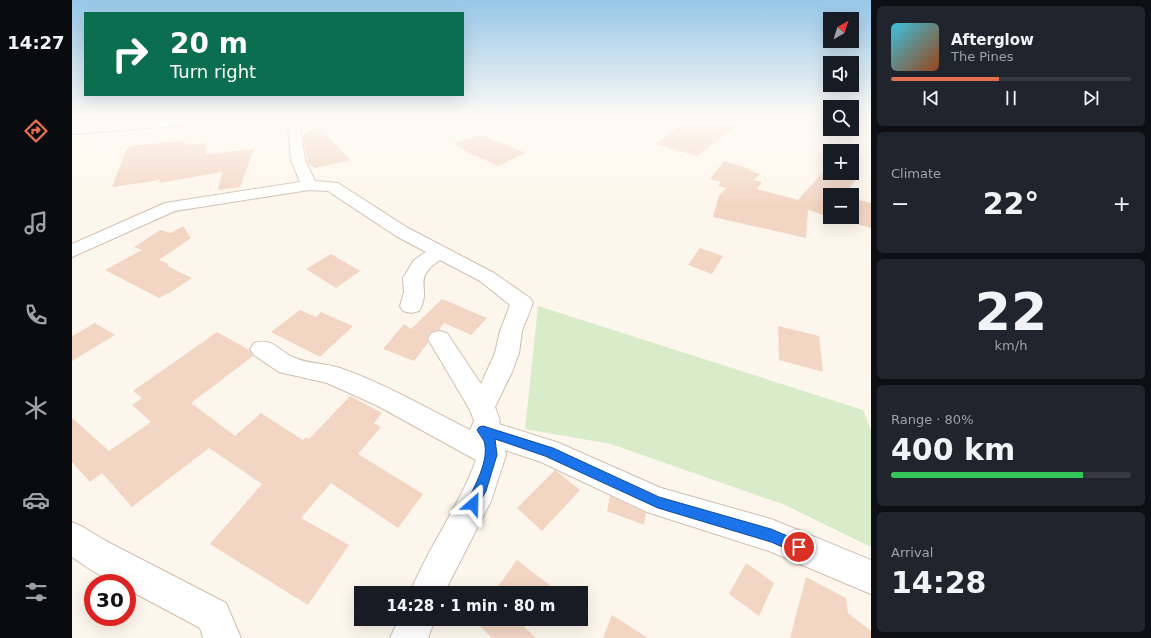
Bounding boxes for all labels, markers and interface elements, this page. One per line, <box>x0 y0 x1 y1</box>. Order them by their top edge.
north arrow <box>823 12 859 48</box>
map controls <box>823 12 859 224</box>
text: 20 m <box>170 27 248 60</box>
icon: right <box>104 28 156 80</box>
text: Afterglow <box>951 31 1034 49</box>
text: 14:27 <box>7 32 65 53</box>
text: The Pines <box>951 49 1014 64</box>
button: sound <box>823 56 859 92</box>
text: Turn right <box>170 61 256 82</box>
icon: previous <box>920 87 942 109</box>
icon: pause <box>1000 87 1022 109</box>
icon: next <box>1080 87 1102 109</box>
button: search <box>823 100 859 136</box>
icon: directions <box>22 117 50 145</box>
button: + <box>823 144 859 180</box>
text: Climate <box>891 166 941 181</box>
text: 22° <box>983 186 1039 221</box>
button: − <box>823 188 859 224</box>
text: − <box>891 191 909 216</box>
text: + <box>1113 191 1131 216</box>
icon: music <box>22 209 50 237</box>
text: 22 <box>975 282 1047 342</box>
icon: phone <box>22 301 50 329</box>
text: km/h <box>995 338 1027 353</box>
icon: climate <box>22 394 50 422</box>
text: Range · 80% <box>891 412 974 427</box>
text: 400 km <box>891 432 1015 467</box>
position arrow <box>452 483 494 525</box>
icon: car <box>22 486 50 514</box>
pin <box>782 530 816 564</box>
icon: arrive <box>788 536 810 558</box>
text: Arrival <box>891 545 933 560</box>
text: 14:28 <box>891 565 987 600</box>
speed limit sign: 30 <box>84 574 136 626</box>
icon: filters <box>22 578 50 606</box>
text: 14:28 · 1 min · 80 m <box>387 597 555 615</box>

